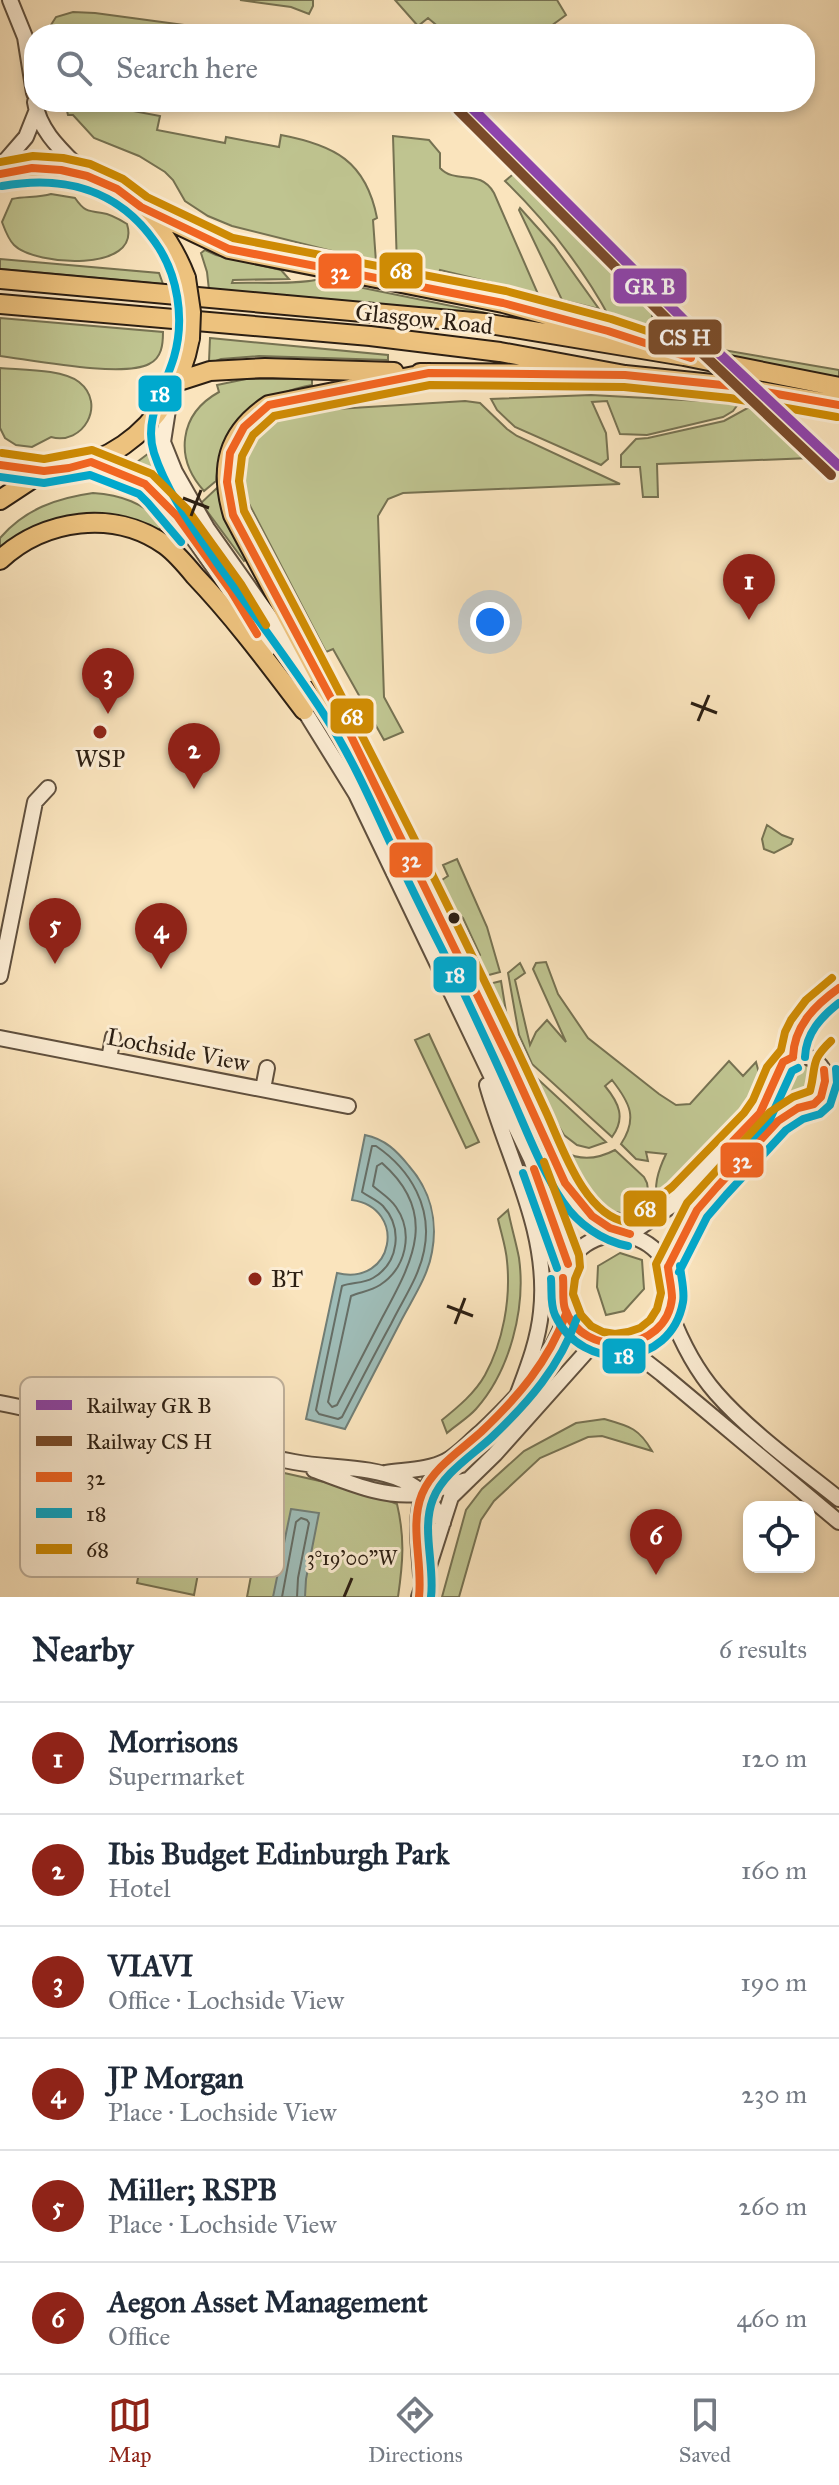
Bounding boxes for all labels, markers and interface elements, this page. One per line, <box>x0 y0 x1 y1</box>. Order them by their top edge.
search box <box>24 24 815 112</box>
icon: search <box>52 46 96 90</box>
text: Search here <box>116 50 258 86</box>
line badge: 68 <box>378 251 424 290</box>
line badge: 32 <box>317 252 363 290</box>
text: 68 <box>390 257 412 284</box>
text: 32 <box>330 258 351 285</box>
line badge: GR B <box>612 267 688 305</box>
text: GR B <box>625 273 675 300</box>
street label: Glasgow Road <box>354 297 494 341</box>
line badge: CS H <box>647 318 723 356</box>
text: CS H <box>659 324 711 351</box>
line badge: 18 <box>137 374 183 413</box>
text: 18 <box>150 380 170 407</box>
pin: 1 <box>723 554 775 620</box>
your location <box>470 602 510 642</box>
pin: 3 <box>82 648 134 714</box>
line badge: 68 <box>329 697 375 735</box>
text: 68 <box>341 703 363 730</box>
marker: WSP <box>91 723 109 741</box>
pin: 2 <box>168 723 220 789</box>
place label: WSP <box>75 744 125 774</box>
line badge: 32 <box>388 841 434 879</box>
text: 32 <box>401 846 422 873</box>
pin: 5 <box>29 898 81 964</box>
pin: 4 <box>135 903 187 969</box>
unlabelled marker <box>446 910 462 926</box>
line badge: 18 <box>432 955 478 994</box>
text: 18 <box>445 961 465 988</box>
street label: Lochside View <box>104 1021 253 1079</box>
line badge: 32 <box>719 1141 765 1179</box>
text: 32 <box>732 1147 753 1174</box>
line badge: 68 <box>622 1189 668 1228</box>
text: 68 <box>634 1195 656 1222</box>
place label: BT <box>271 1264 303 1294</box>
marker: BT <box>246 1270 264 1288</box>
line badge: 18 <box>601 1337 647 1375</box>
text: 18 <box>614 1342 634 1369</box>
legend <box>20 1377 284 1577</box>
text: Railway GR B <box>86 1392 212 1419</box>
text: Railway CS H <box>86 1428 212 1455</box>
text: 32 <box>86 1464 106 1491</box>
text: 18 <box>86 1500 106 1527</box>
map controls <box>743 1501 815 1573</box>
button: locate <box>743 1501 815 1573</box>
pin: 6 <box>630 1509 682 1575</box>
text: 68 <box>86 1536 109 1563</box>
text: 3°19'00"W <box>307 1546 398 1570</box>
text: Nearby <box>32 1629 134 1670</box>
text: 6 results <box>719 1633 807 1665</box>
text: Morrisons <box>108 1724 238 1760</box>
text: 1 <box>53 1742 63 1774</box>
text: 120 m <box>741 1742 807 1774</box>
text: Supermarket <box>108 1760 245 1792</box>
text: Ibis Budget Edinburgh Park <box>108 1836 449 1872</box>
text: 2 <box>52 1854 64 1886</box>
text: 160 m <box>741 1854 807 1886</box>
text: Hotel <box>108 1872 171 1904</box>
text: VIAVI <box>108 1948 193 1984</box>
text: 3 <box>53 1966 63 1998</box>
text: 190 m <box>740 1966 807 1998</box>
text: Office · Lochside View <box>108 1984 344 2016</box>
text: JP Morgan <box>108 2060 244 2096</box>
text: 4 <box>51 2078 65 2110</box>
text: 230 m <box>741 2078 807 2110</box>
text: Place · Lochside View <box>108 2096 336 2128</box>
text: Miller; RSPB <box>108 2172 277 2208</box>
text: 5 <box>52 2190 64 2222</box>
text: 260 m <box>738 2190 807 2222</box>
text: Place · Lochside View <box>108 2208 336 2240</box>
text: Aegon Asset Management <box>108 2284 428 2320</box>
text: 6 <box>51 2302 65 2334</box>
text: 460 m <box>737 2302 807 2334</box>
text: Office <box>108 2320 170 2352</box>
tab: Map <box>108 2393 152 2468</box>
tab: Directions <box>368 2393 463 2468</box>
tab: Saved <box>679 2393 731 2468</box>

